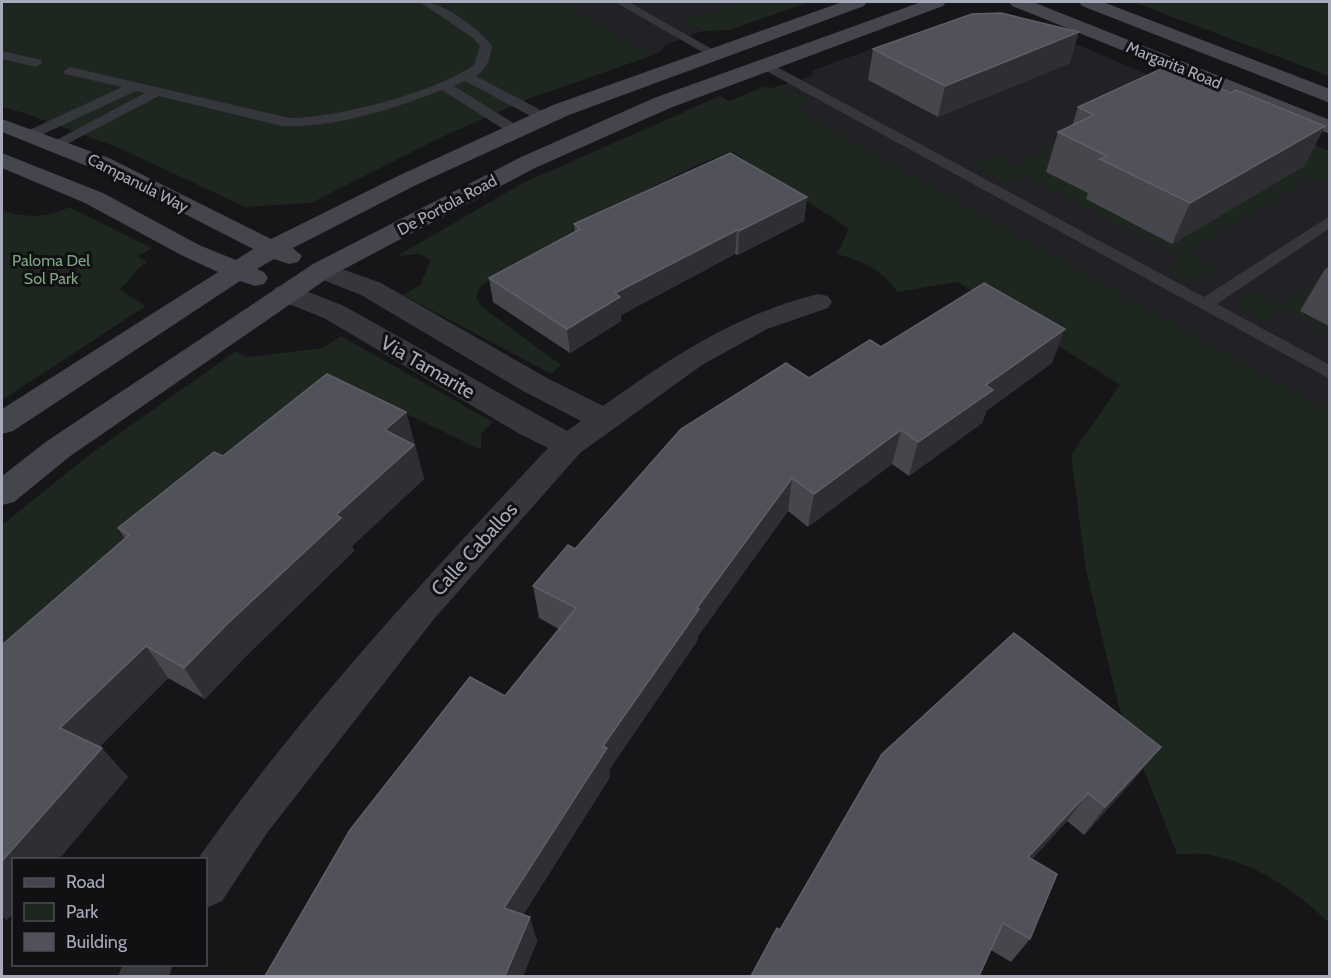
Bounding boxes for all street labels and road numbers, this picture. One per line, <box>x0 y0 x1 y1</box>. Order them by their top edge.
street label: Margarita Road <box>1124 37 1224 93</box>
street label: Campanula Way <box>84 149 192 217</box>
street label: De Portola Road <box>394 171 500 239</box>
street label: Via Tamarite <box>377 330 479 404</box>
street label: Calle Caballos <box>426 497 522 601</box>

